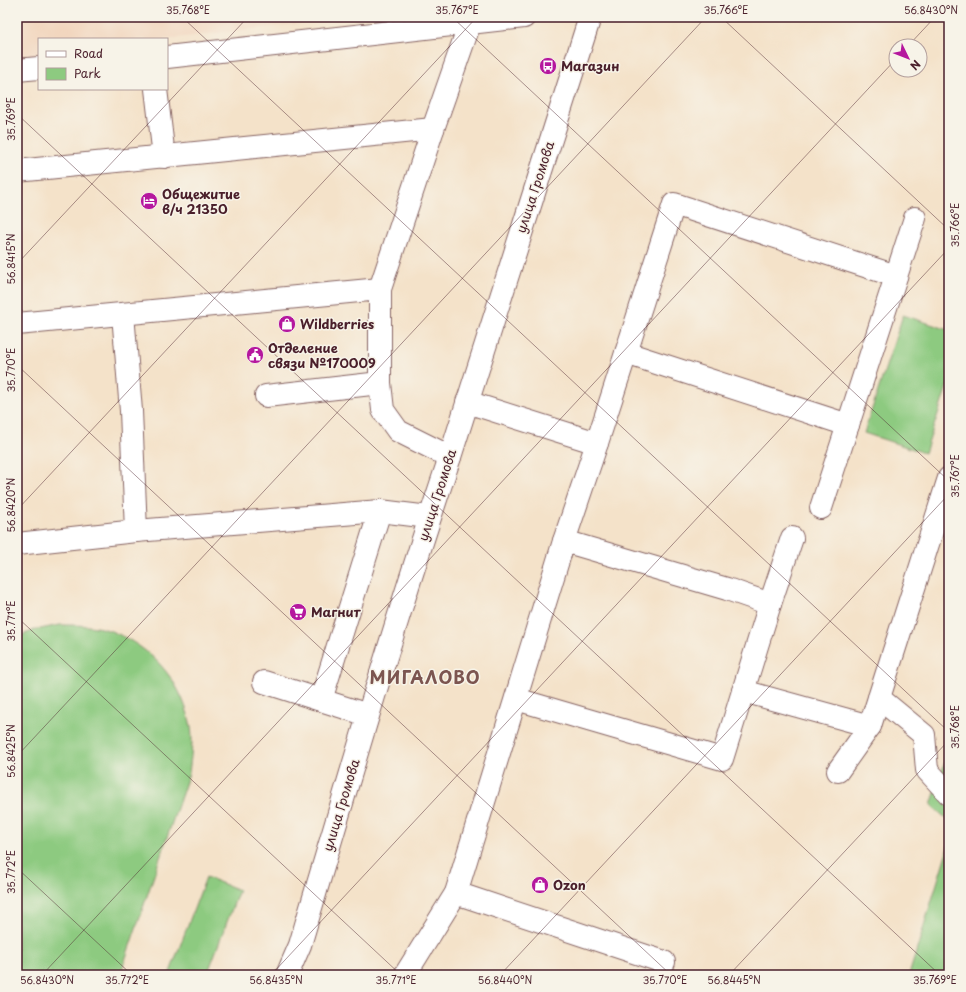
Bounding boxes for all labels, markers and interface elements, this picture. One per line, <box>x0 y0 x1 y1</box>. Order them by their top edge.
text: 35.768°E <box>166 2 210 17</box>
text: 35.767°E <box>435 2 479 17</box>
text: 35.766°E <box>704 2 748 17</box>
text: 56.8430°N <box>904 2 958 17</box>
legend <box>38 38 168 90</box>
north arrow <box>888 38 928 78</box>
text: Road <box>74 44 103 62</box>
bus stop icon: Магазин <box>538 56 558 76</box>
place label: Магазин <box>561 56 619 75</box>
text: N <box>906 56 925 74</box>
text: Park <box>74 64 101 82</box>
text: 35.769°E <box>3 97 18 141</box>
street label: улица Громова <box>511 138 559 235</box>
place label: Общежитие в/ч 21350 <box>162 184 240 218</box>
hotel icon: Общежитие в/ч 21350 <box>139 191 159 211</box>
text: 35.766°E <box>947 203 962 247</box>
text: 56.8415°N <box>3 233 18 285</box>
shop icon: Wildberries <box>277 314 297 334</box>
place label: Wildberries <box>300 314 374 333</box>
place label: Отделение связи №170009 <box>268 338 376 372</box>
public building icon: Отделение связи №170009 <box>245 345 265 365</box>
text: 35.770°E <box>3 348 18 392</box>
street label: улица Громова <box>413 446 461 543</box>
text: 35.767°E <box>947 454 962 498</box>
text: 56.8420°N <box>3 477 18 532</box>
text: 35.771°E <box>3 601 18 642</box>
supermarket icon: Магнит <box>288 602 308 622</box>
place label: Магнит <box>311 602 362 621</box>
district label: МИГАЛОВО <box>369 664 481 690</box>
text: 35.768°E <box>947 705 962 749</box>
text: 56.8425°N <box>3 724 18 778</box>
street label: улица Громова <box>317 755 364 853</box>
text: 35.772°E <box>3 850 18 894</box>
shop icon: Ozon <box>530 875 550 895</box>
place label: Ozon <box>553 875 586 894</box>
text: 56.8430°N <box>20 972 74 987</box>
text: 35.772°E <box>105 972 149 987</box>
text: 56.8435°N <box>249 972 303 987</box>
text: 35.771°E <box>376 972 417 987</box>
text: 56.8440°N <box>478 972 532 987</box>
text: 35.770°E <box>643 972 687 987</box>
text: 56.8445°N <box>707 972 761 987</box>
text: 35.769°E <box>913 972 957 987</box>

